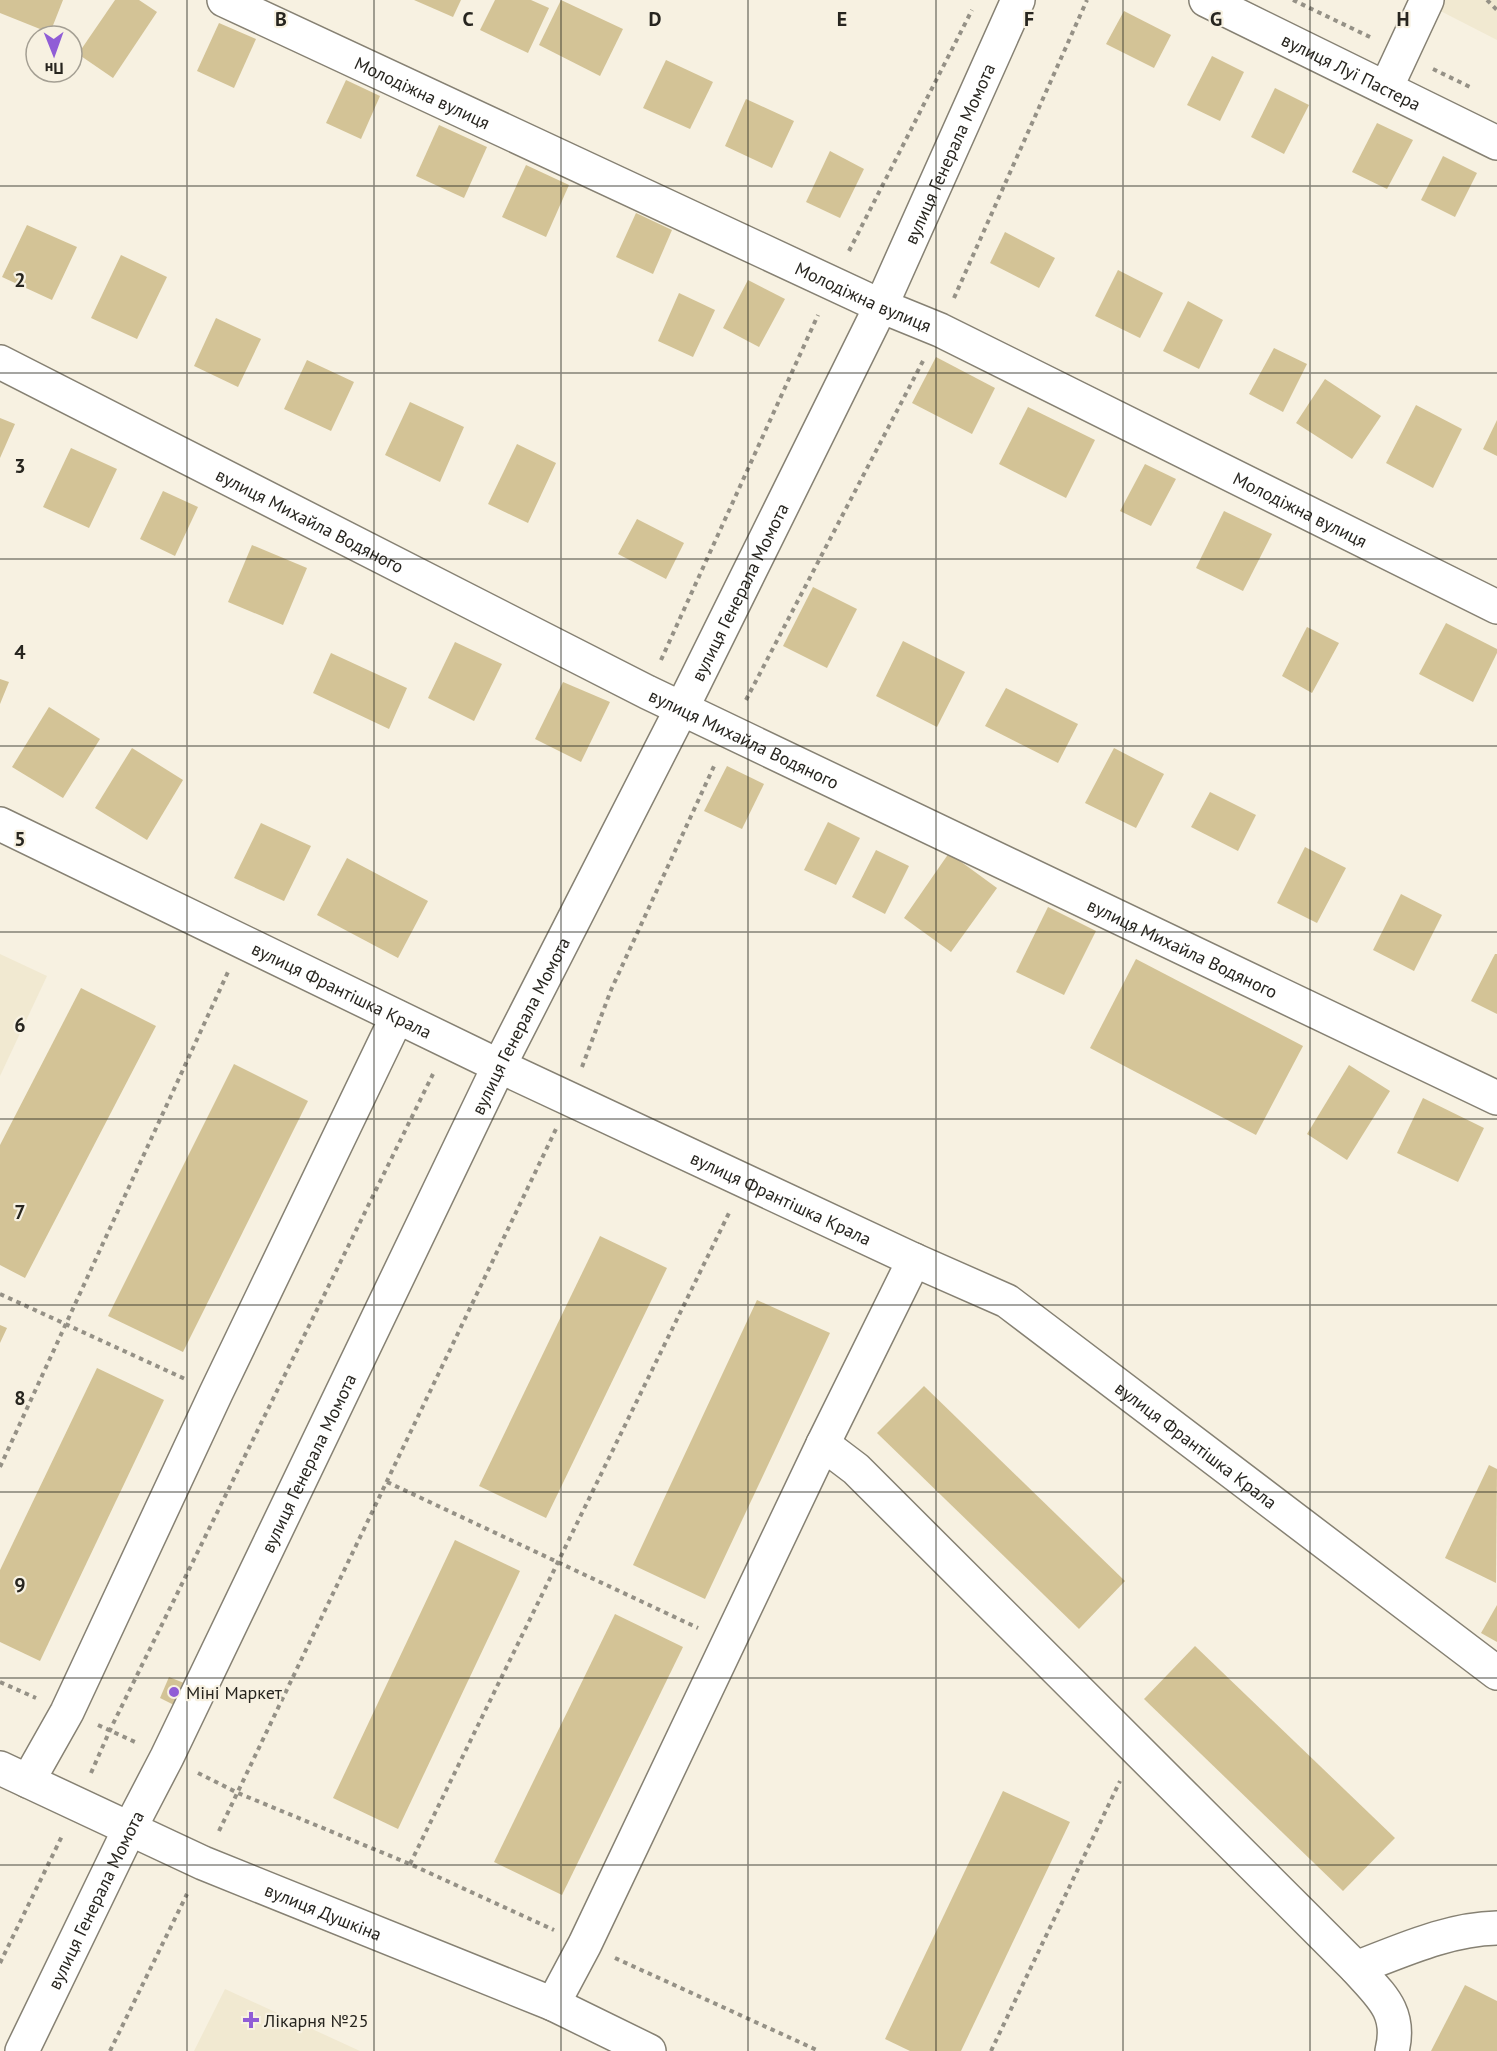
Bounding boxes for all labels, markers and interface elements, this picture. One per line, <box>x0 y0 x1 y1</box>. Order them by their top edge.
text: B <box>275 6 287 32</box>
text: C <box>462 6 474 32</box>
text: D <box>649 6 662 32</box>
text: E <box>837 6 847 32</box>
text: F <box>1024 6 1034 32</box>
text: G <box>1210 6 1222 32</box>
text: H <box>1396 6 1410 32</box>
north arrow <box>24 24 84 84</box>
street label: вулиця Луї Пастера <box>1278 28 1425 115</box>
street label: Молодіжна вулиця <box>351 51 494 134</box>
text: Пн <box>45 59 64 79</box>
street label: вулиця Генерала Момота <box>899 60 1000 248</box>
street label: Молодіжна вулиця <box>792 256 935 337</box>
text: 2 <box>14 267 26 293</box>
text: 3 <box>14 453 26 479</box>
street label: вулиця Михайла Водяного <box>212 463 408 578</box>
street label: Молодіжна вулиця <box>1230 466 1371 552</box>
street label: вулиця Генерала Момота <box>686 499 793 685</box>
text: 4 <box>14 639 26 665</box>
street label: вулиця Михайла Водяного <box>645 683 843 794</box>
text: 5 <box>14 826 26 852</box>
street label: вулиця Михайла Водяного <box>1084 893 1282 1003</box>
street label: вулиця Генерала Момота <box>466 933 575 1118</box>
street label: вулиця Франтішка Крала <box>248 936 436 1043</box>
text: 6 <box>14 1012 26 1038</box>
street label: вулиця Франтішка Крала <box>687 1146 875 1250</box>
text: 7 <box>14 1199 26 1225</box>
street label: вулиця Генерала Момота <box>255 1370 361 1556</box>
street label: вулиця Франтішка Крала <box>1111 1376 1282 1513</box>
text: 8 <box>14 1385 26 1411</box>
text: 9 <box>14 1572 26 1598</box>
place label: Міні Маркет <box>186 1681 283 1704</box>
marker: Міні Маркет <box>167 1685 181 1699</box>
street label: вулиця Генерала Момота <box>42 1807 149 1993</box>
street label: вулиця Душкіна <box>262 1878 385 1945</box>
place label: Лікарня №25 <box>263 2009 368 2032</box>
marker: Лікарня №25 <box>242 2011 260 2029</box>

